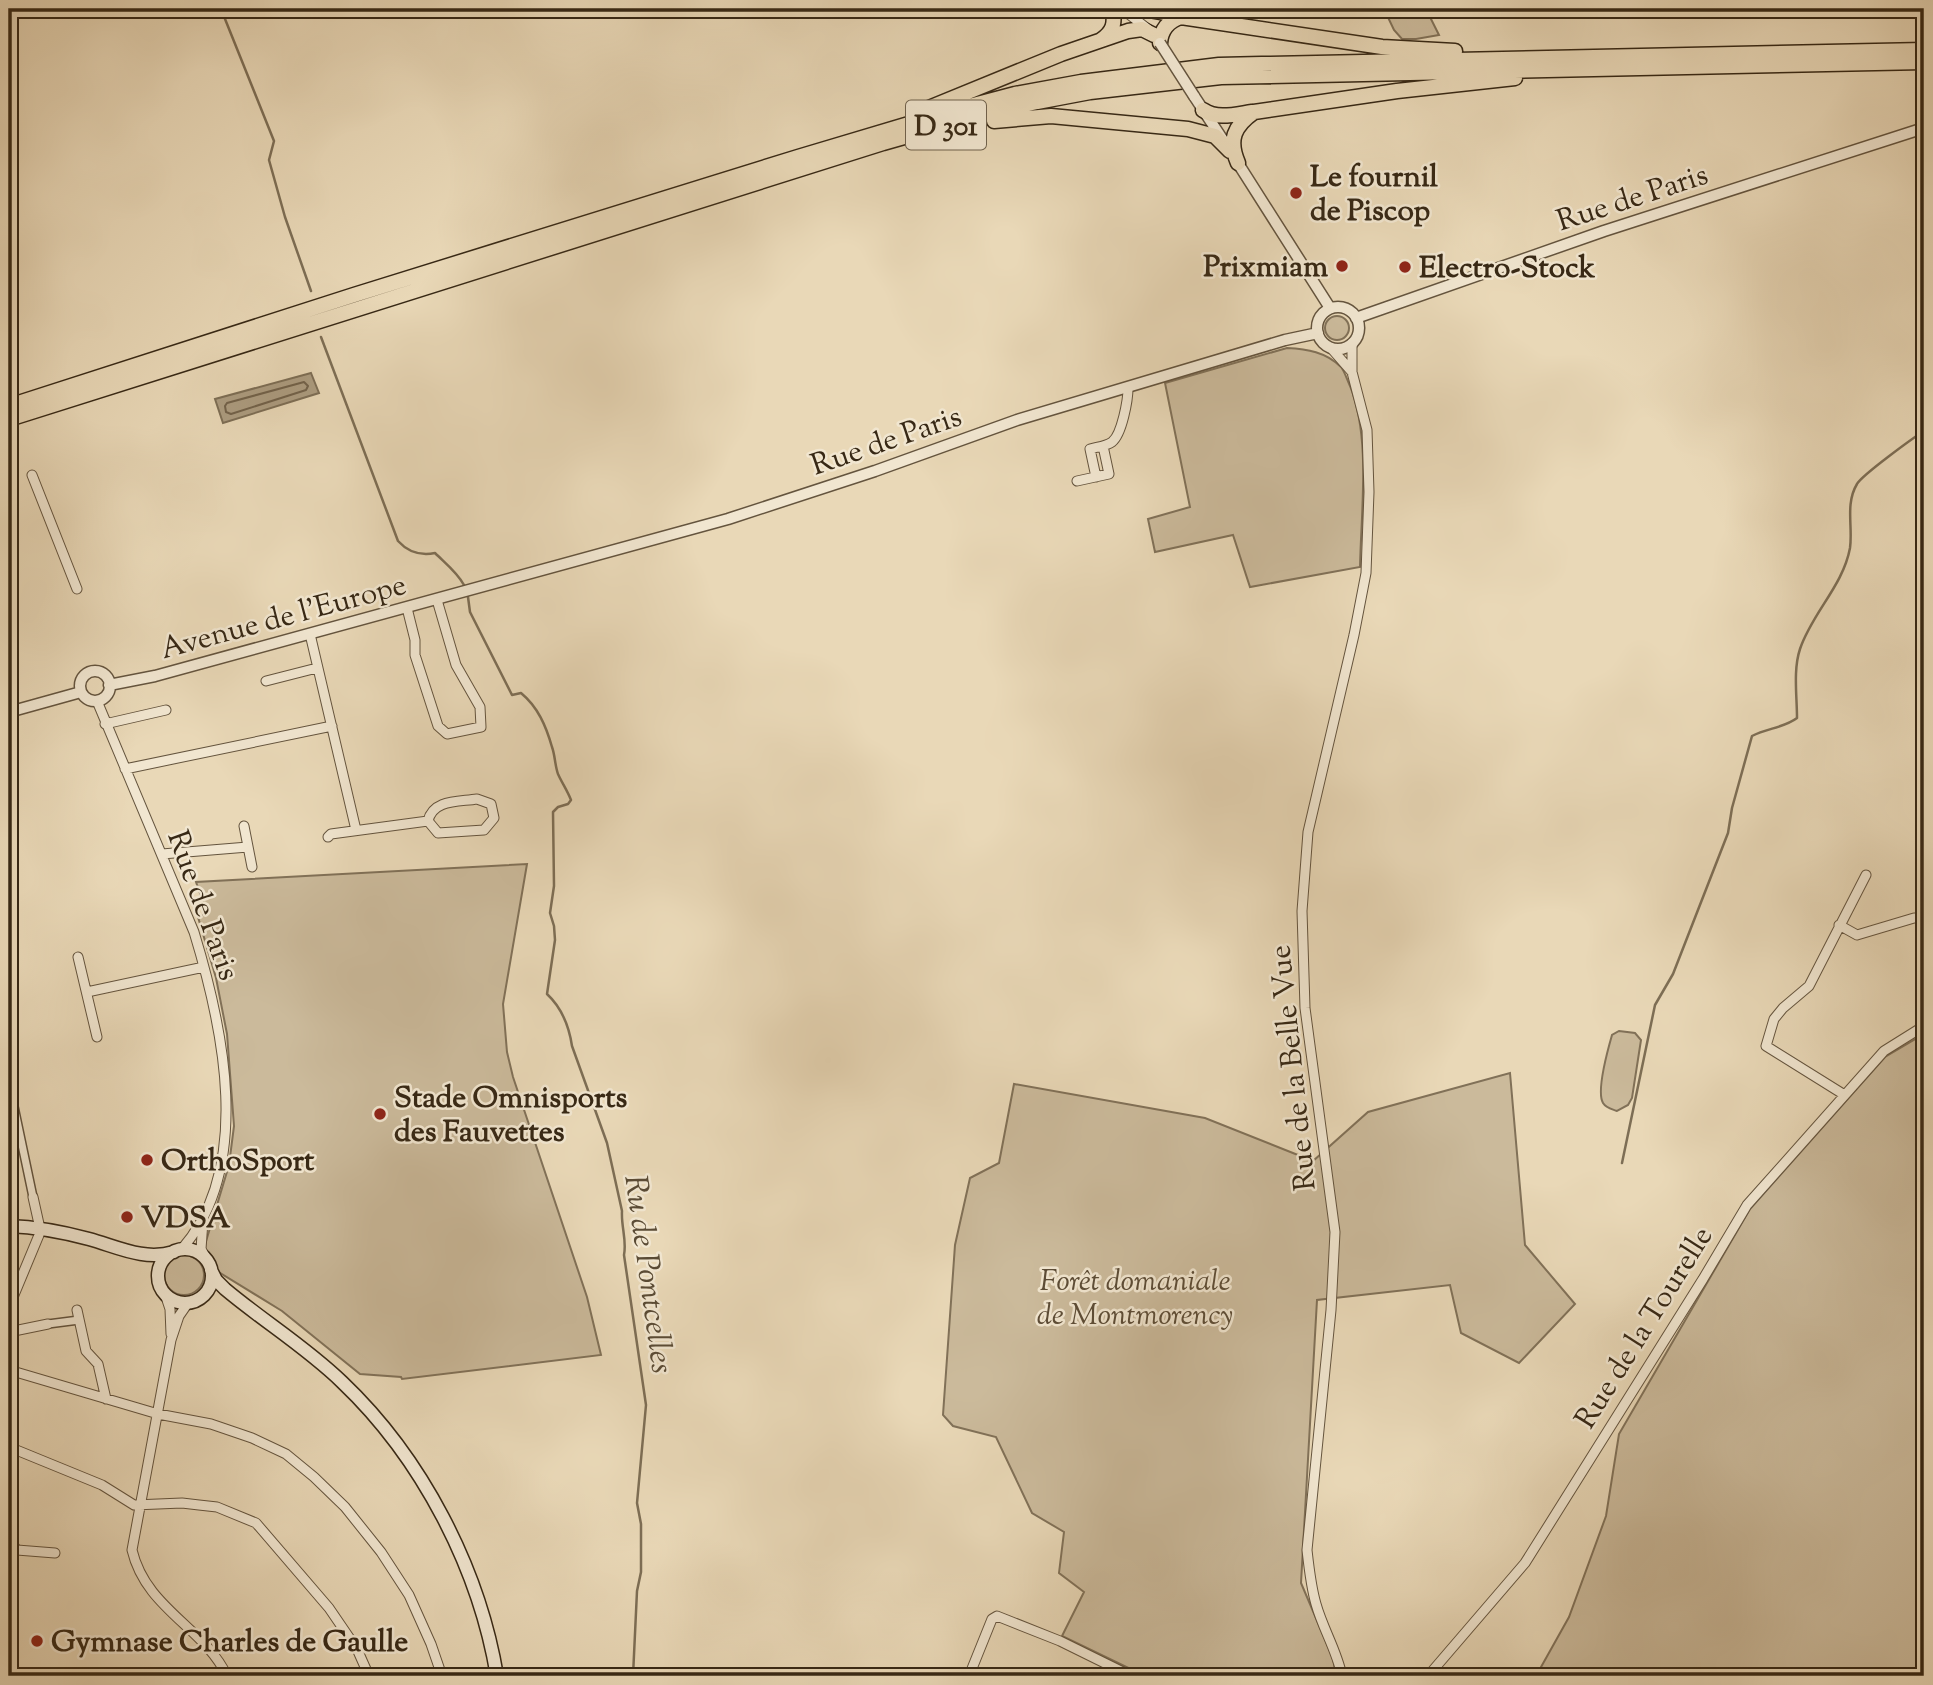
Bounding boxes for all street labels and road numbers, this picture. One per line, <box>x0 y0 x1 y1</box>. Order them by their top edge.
road number: D 301 <box>906 100 986 150</box>
street label: Rue de Paris <box>1552 155 1714 244</box>
street label: Rue de Paris <box>806 397 968 488</box>
street label: Avenue de l'Europe <box>156 565 411 672</box>
street label: Rue de Paris <box>155 825 249 987</box>
street label: Rue de la Belle Vue <box>1260 943 1329 1193</box>
street label: Rue de la Tourelle <box>1566 1219 1725 1438</box>

